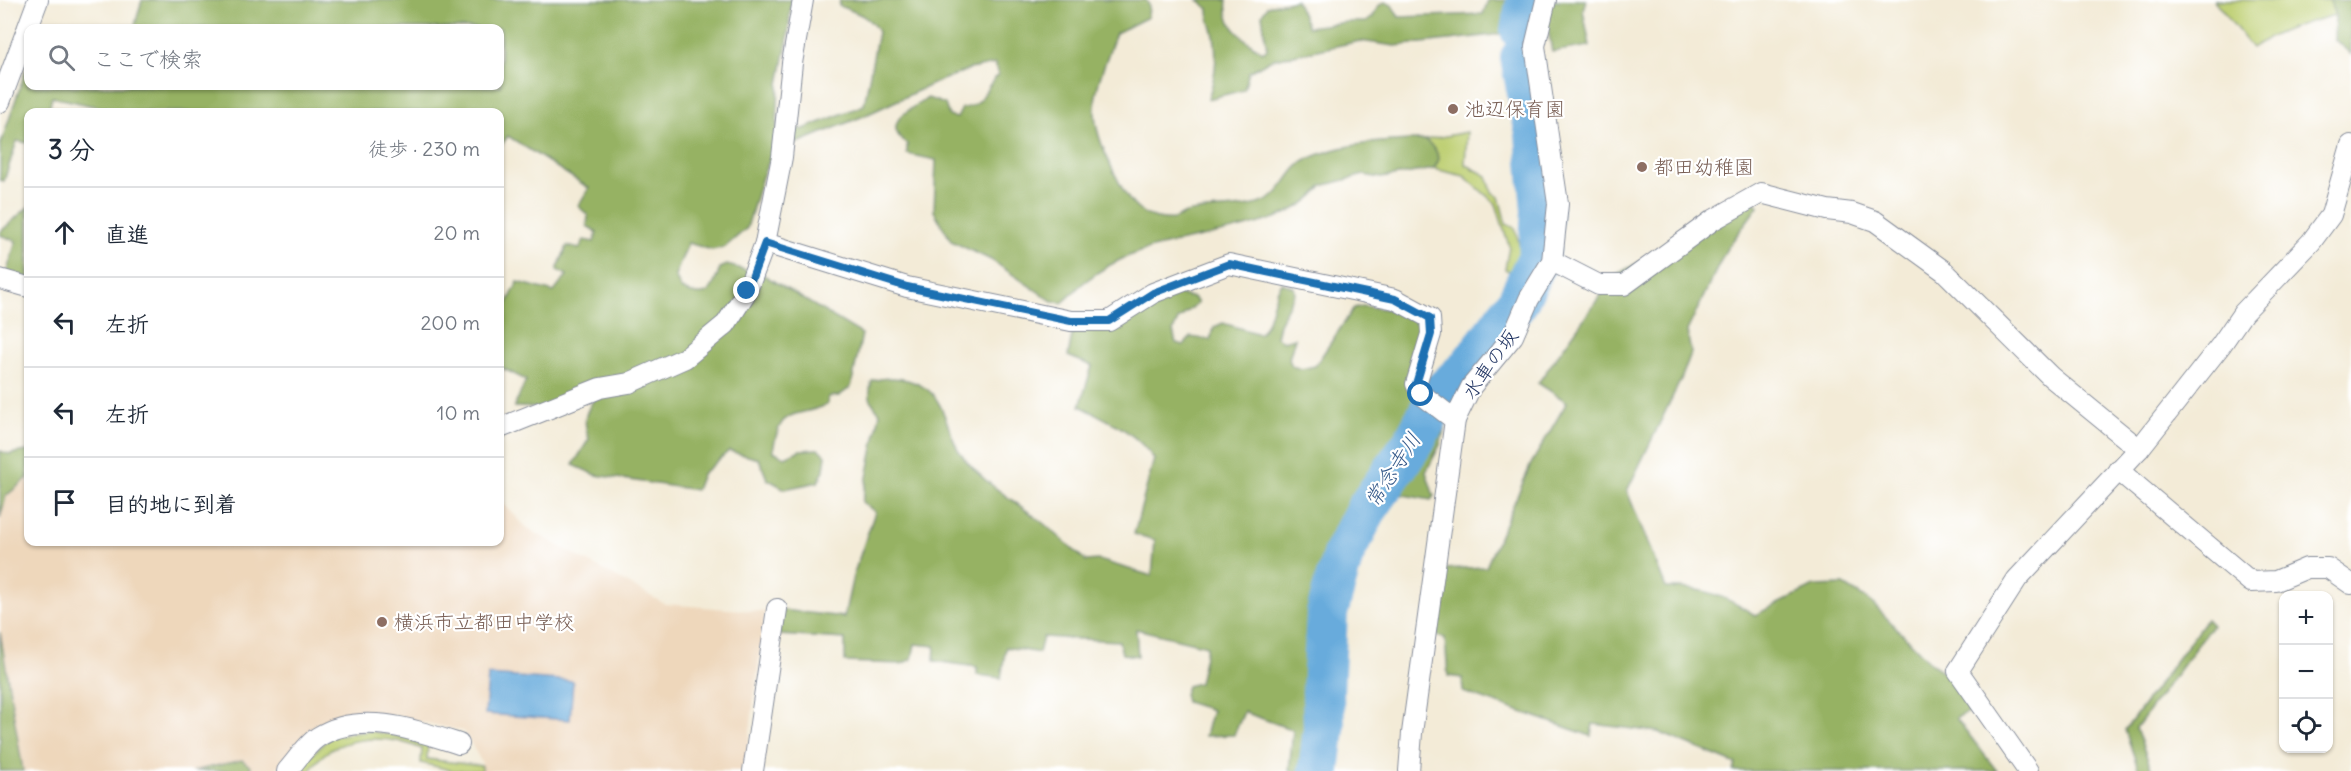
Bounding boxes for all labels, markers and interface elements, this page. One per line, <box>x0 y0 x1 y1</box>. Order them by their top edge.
search box <box>24 24 504 90</box>
icon: search <box>45 41 78 74</box>
text: ここで検索 <box>93 45 203 73</box>
place label: 池辺保育園 <box>1465 96 1565 121</box>
marker: 池辺保育園 <box>1446 102 1460 116</box>
text: 3 分 <box>48 133 95 166</box>
text: 徒歩 · 230 m <box>368 136 480 161</box>
place label: 都田幼稚園 <box>1654 154 1754 179</box>
marker: 都田幼稚園 <box>1635 160 1649 174</box>
icon: ahead <box>48 216 81 249</box>
text: 直進 <box>105 220 149 248</box>
text: 20 m <box>434 220 480 245</box>
route end <box>733 277 759 303</box>
icon: left <box>48 306 81 339</box>
text: 左折 <box>105 310 149 338</box>
text: 200 m <box>420 310 480 335</box>
street label: 水車の坂 <box>1456 324 1523 404</box>
route start <box>1407 380 1433 406</box>
icon: left <box>48 396 81 429</box>
text: 左折 <box>105 400 149 428</box>
text: 10 m <box>437 400 480 425</box>
water label: 常念寺川 <box>1358 427 1427 512</box>
icon: arrive <box>48 486 81 519</box>
text: 目的地に到着 <box>105 490 237 518</box>
map controls <box>2279 591 2333 753</box>
button: + <box>2279 591 2333 645</box>
place label: 横浜市立都田中学校 <box>394 609 574 634</box>
marker: 横浜市立都田中学校 <box>375 615 389 629</box>
button: − <box>2279 645 2333 699</box>
button: locate <box>2279 699 2333 753</box>

